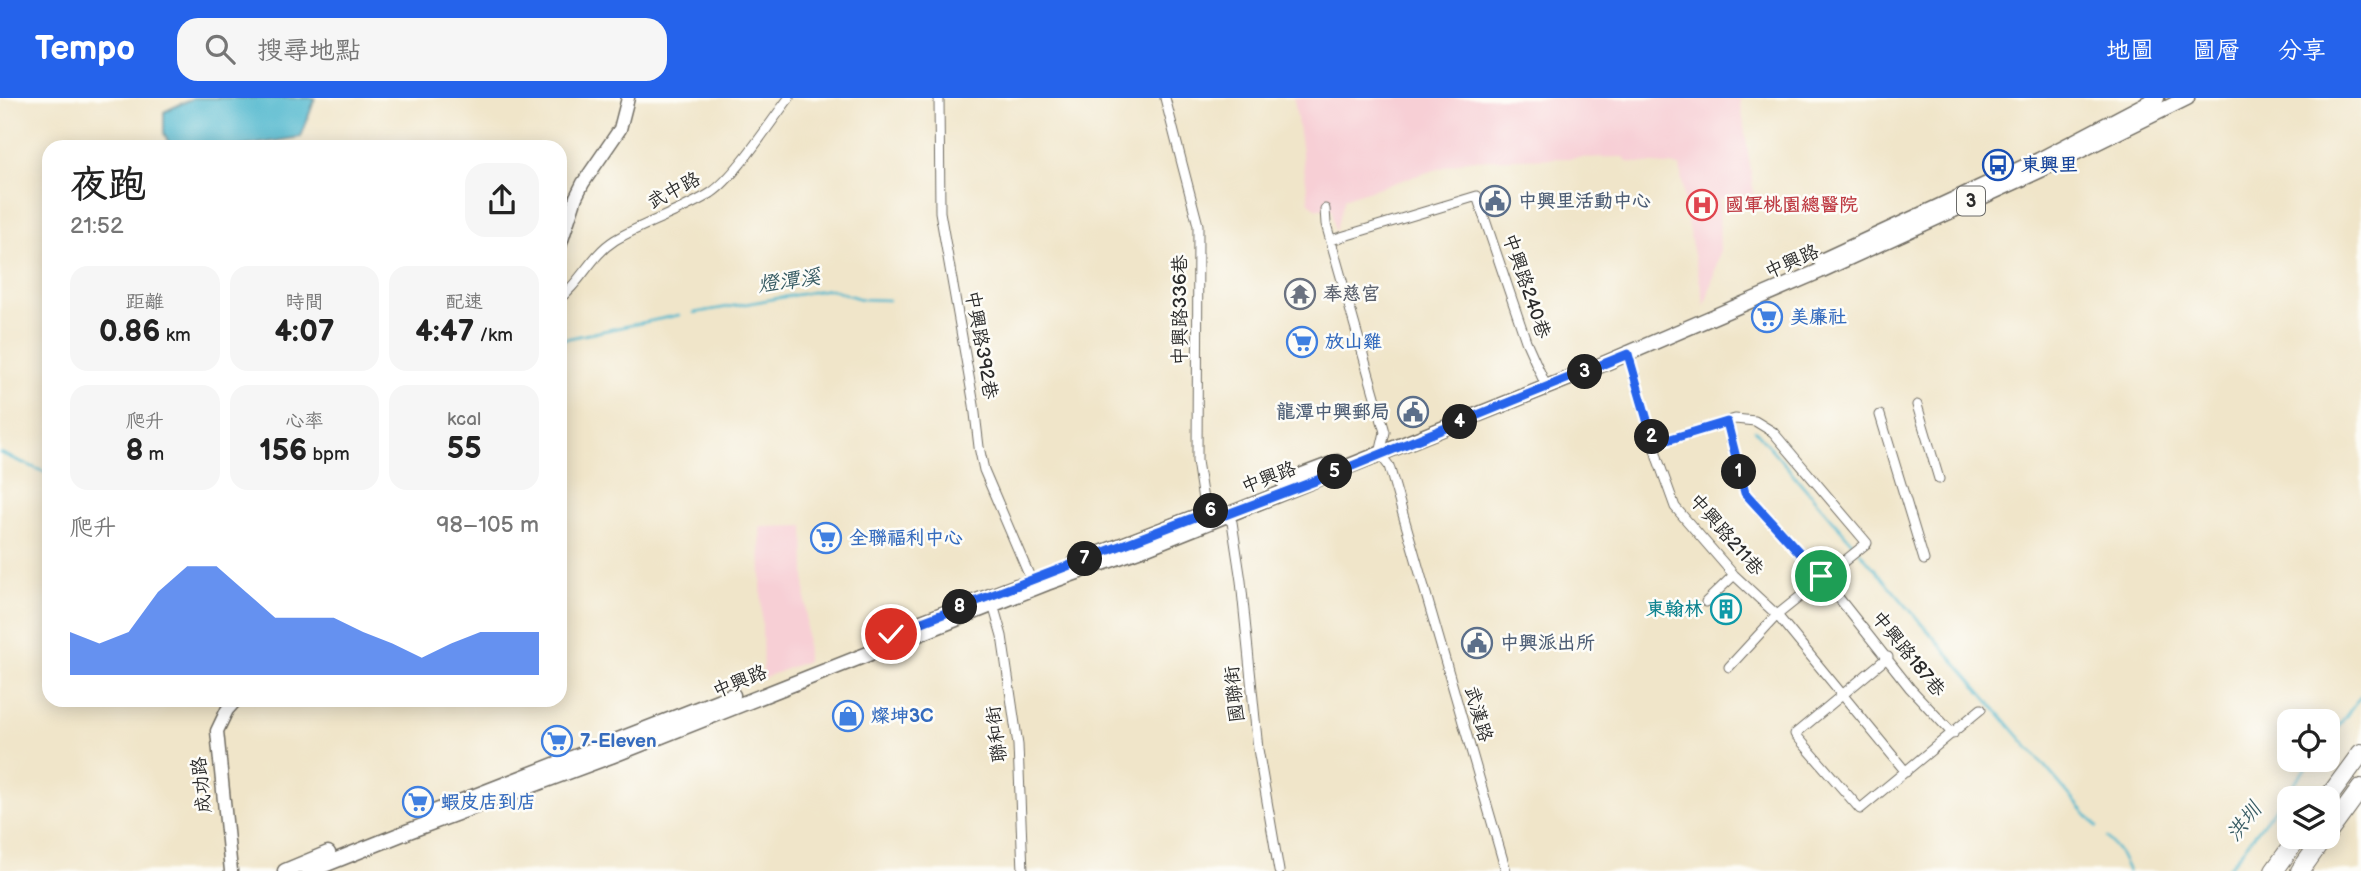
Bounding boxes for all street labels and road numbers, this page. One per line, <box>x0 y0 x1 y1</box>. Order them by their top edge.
street label: 武中路 <box>643 167 705 215</box>
road number: 3 <box>1957 186 1985 216</box>
street label: 中興路240巷 <box>1497 230 1555 342</box>
street label: 中興路 <box>1761 240 1823 284</box>
street label: 中興路336巷 <box>1169 255 1192 365</box>
street label: 中興路392巷 <box>960 289 1002 401</box>
street label: 中興路 <box>1238 457 1300 499</box>
street label: 中興路211巷 <box>1684 489 1768 581</box>
street label: 中興路187巷 <box>1866 606 1950 702</box>
street label: 中興路 <box>709 661 771 703</box>
street label: 國聯街 <box>1221 664 1249 724</box>
street label: 武漢路 <box>1459 683 1497 745</box>
street label: 聯和街 <box>982 704 1012 764</box>
street label: 成功路 <box>188 755 216 815</box>

